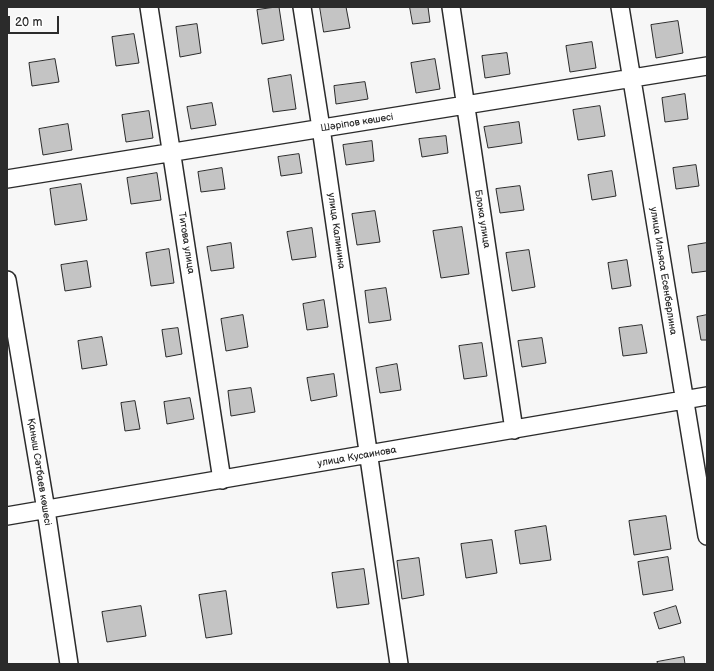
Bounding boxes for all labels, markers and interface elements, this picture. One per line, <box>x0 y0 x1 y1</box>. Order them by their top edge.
scale bar <box>10 8 61 34</box>
text: 20 m <box>15 15 42 30</box>
street label: Шәріпов көшесі <box>320 111 394 135</box>
street label: Блока улица <box>471 189 493 249</box>
street label: улица Калинина <box>325 192 347 270</box>
street label: улица Ильяса Есенберлина <box>647 206 679 336</box>
street label: Титова улица <box>175 211 197 275</box>
street label: Қаныш Сәтбаев көшесі <box>25 417 53 527</box>
street label: улица Кусаинова <box>317 444 397 470</box>

